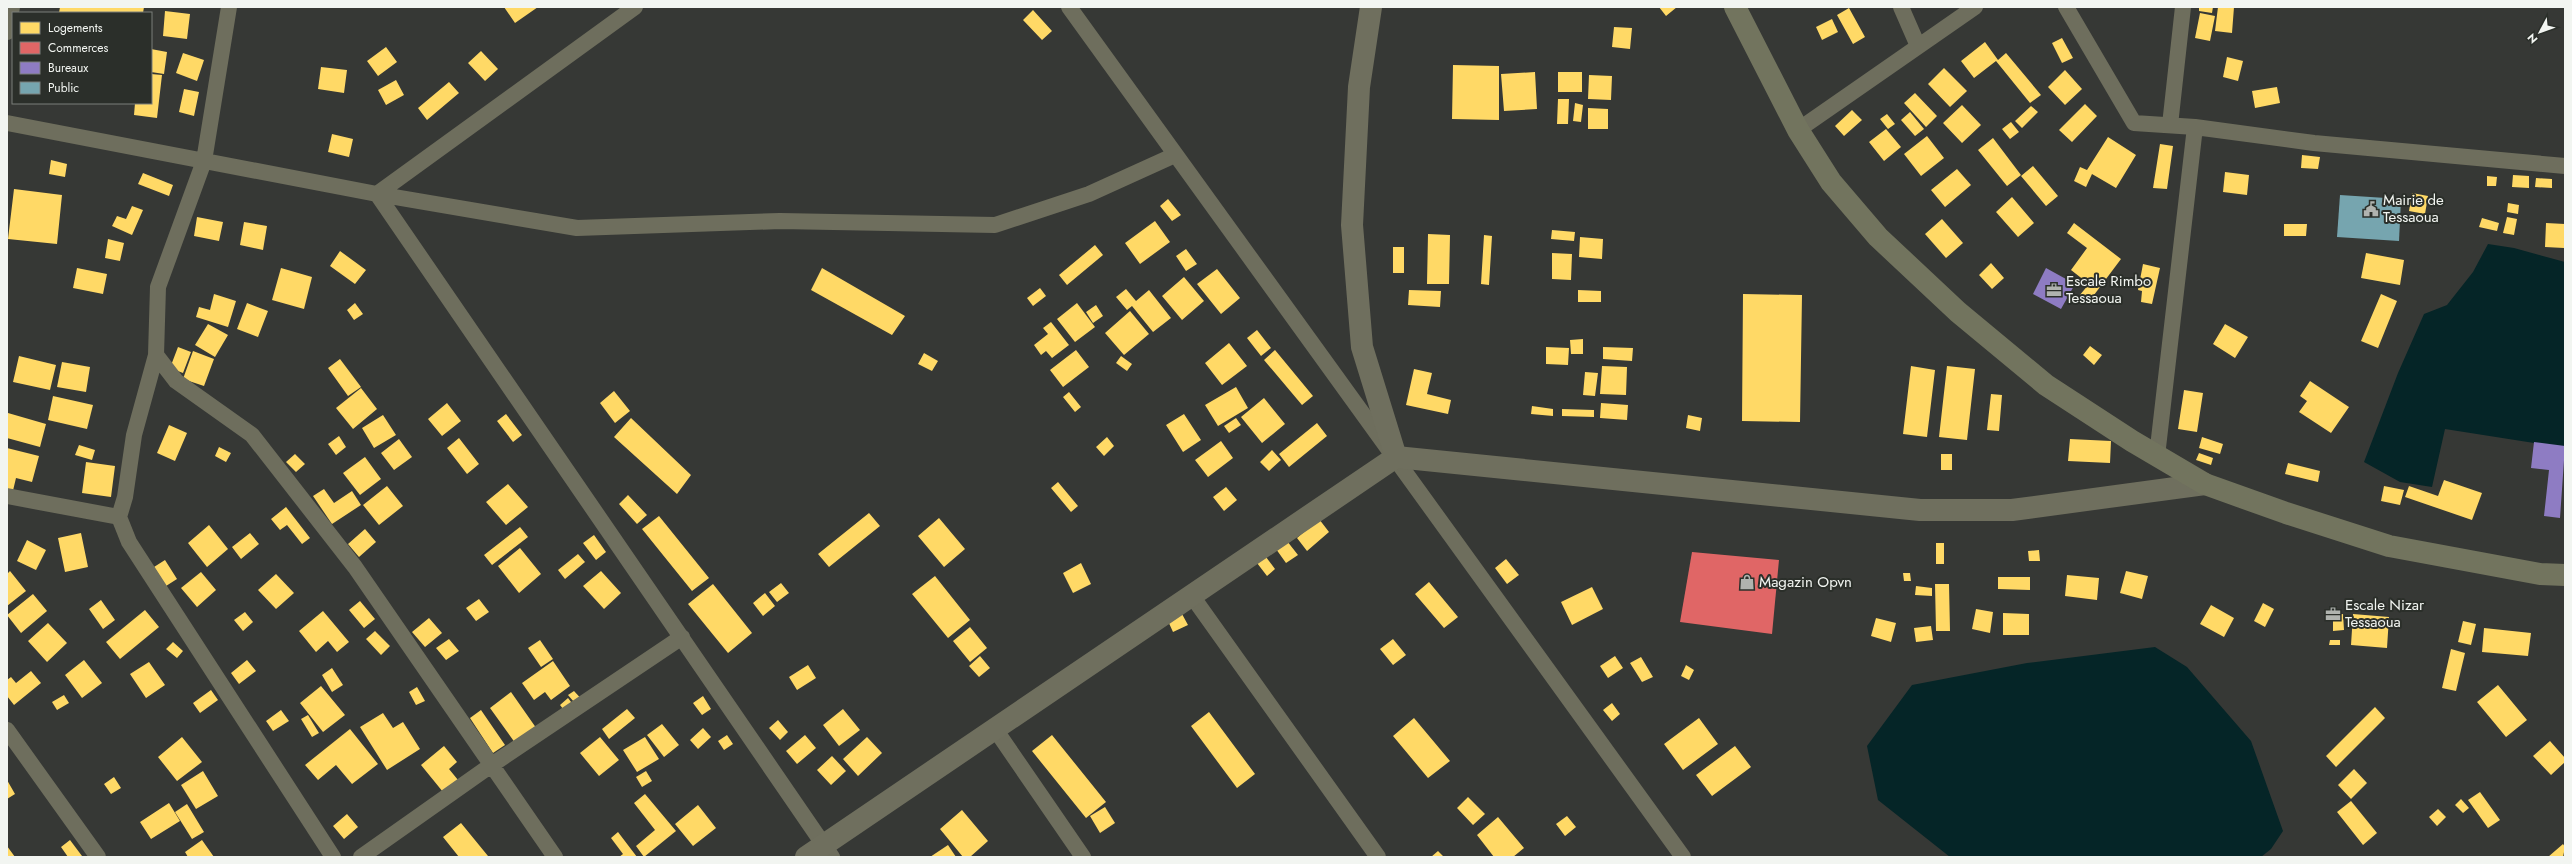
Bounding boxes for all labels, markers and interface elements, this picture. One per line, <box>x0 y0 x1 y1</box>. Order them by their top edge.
legend <box>12 12 152 104</box>
north arrow <box>2520 12 2560 52</box>
text: Logements <box>48 19 103 37</box>
text: N <box>2524 30 2541 47</box>
text: Commerces <box>48 39 109 57</box>
text: Bureaux <box>48 59 89 77</box>
text: Public <box>48 79 79 97</box>
place label: Mairie de Tessaoua <box>2383 189 2444 228</box>
public building icon: Mairie de Tessaoua <box>2362 200 2380 218</box>
place label: Escale Rimbo Tessaoua <box>2066 270 2151 309</box>
office icon: Escale Rimbo Tessaoua <box>2045 281 2063 299</box>
place label: Magazin Opvn <box>1759 571 1852 593</box>
shop icon: Magazin Opvn <box>1738 573 1756 591</box>
place label: Escale Nizar Tessaoua <box>2345 594 2425 633</box>
office icon: Escale Nizar Tessaoua <box>2324 605 2342 623</box>

